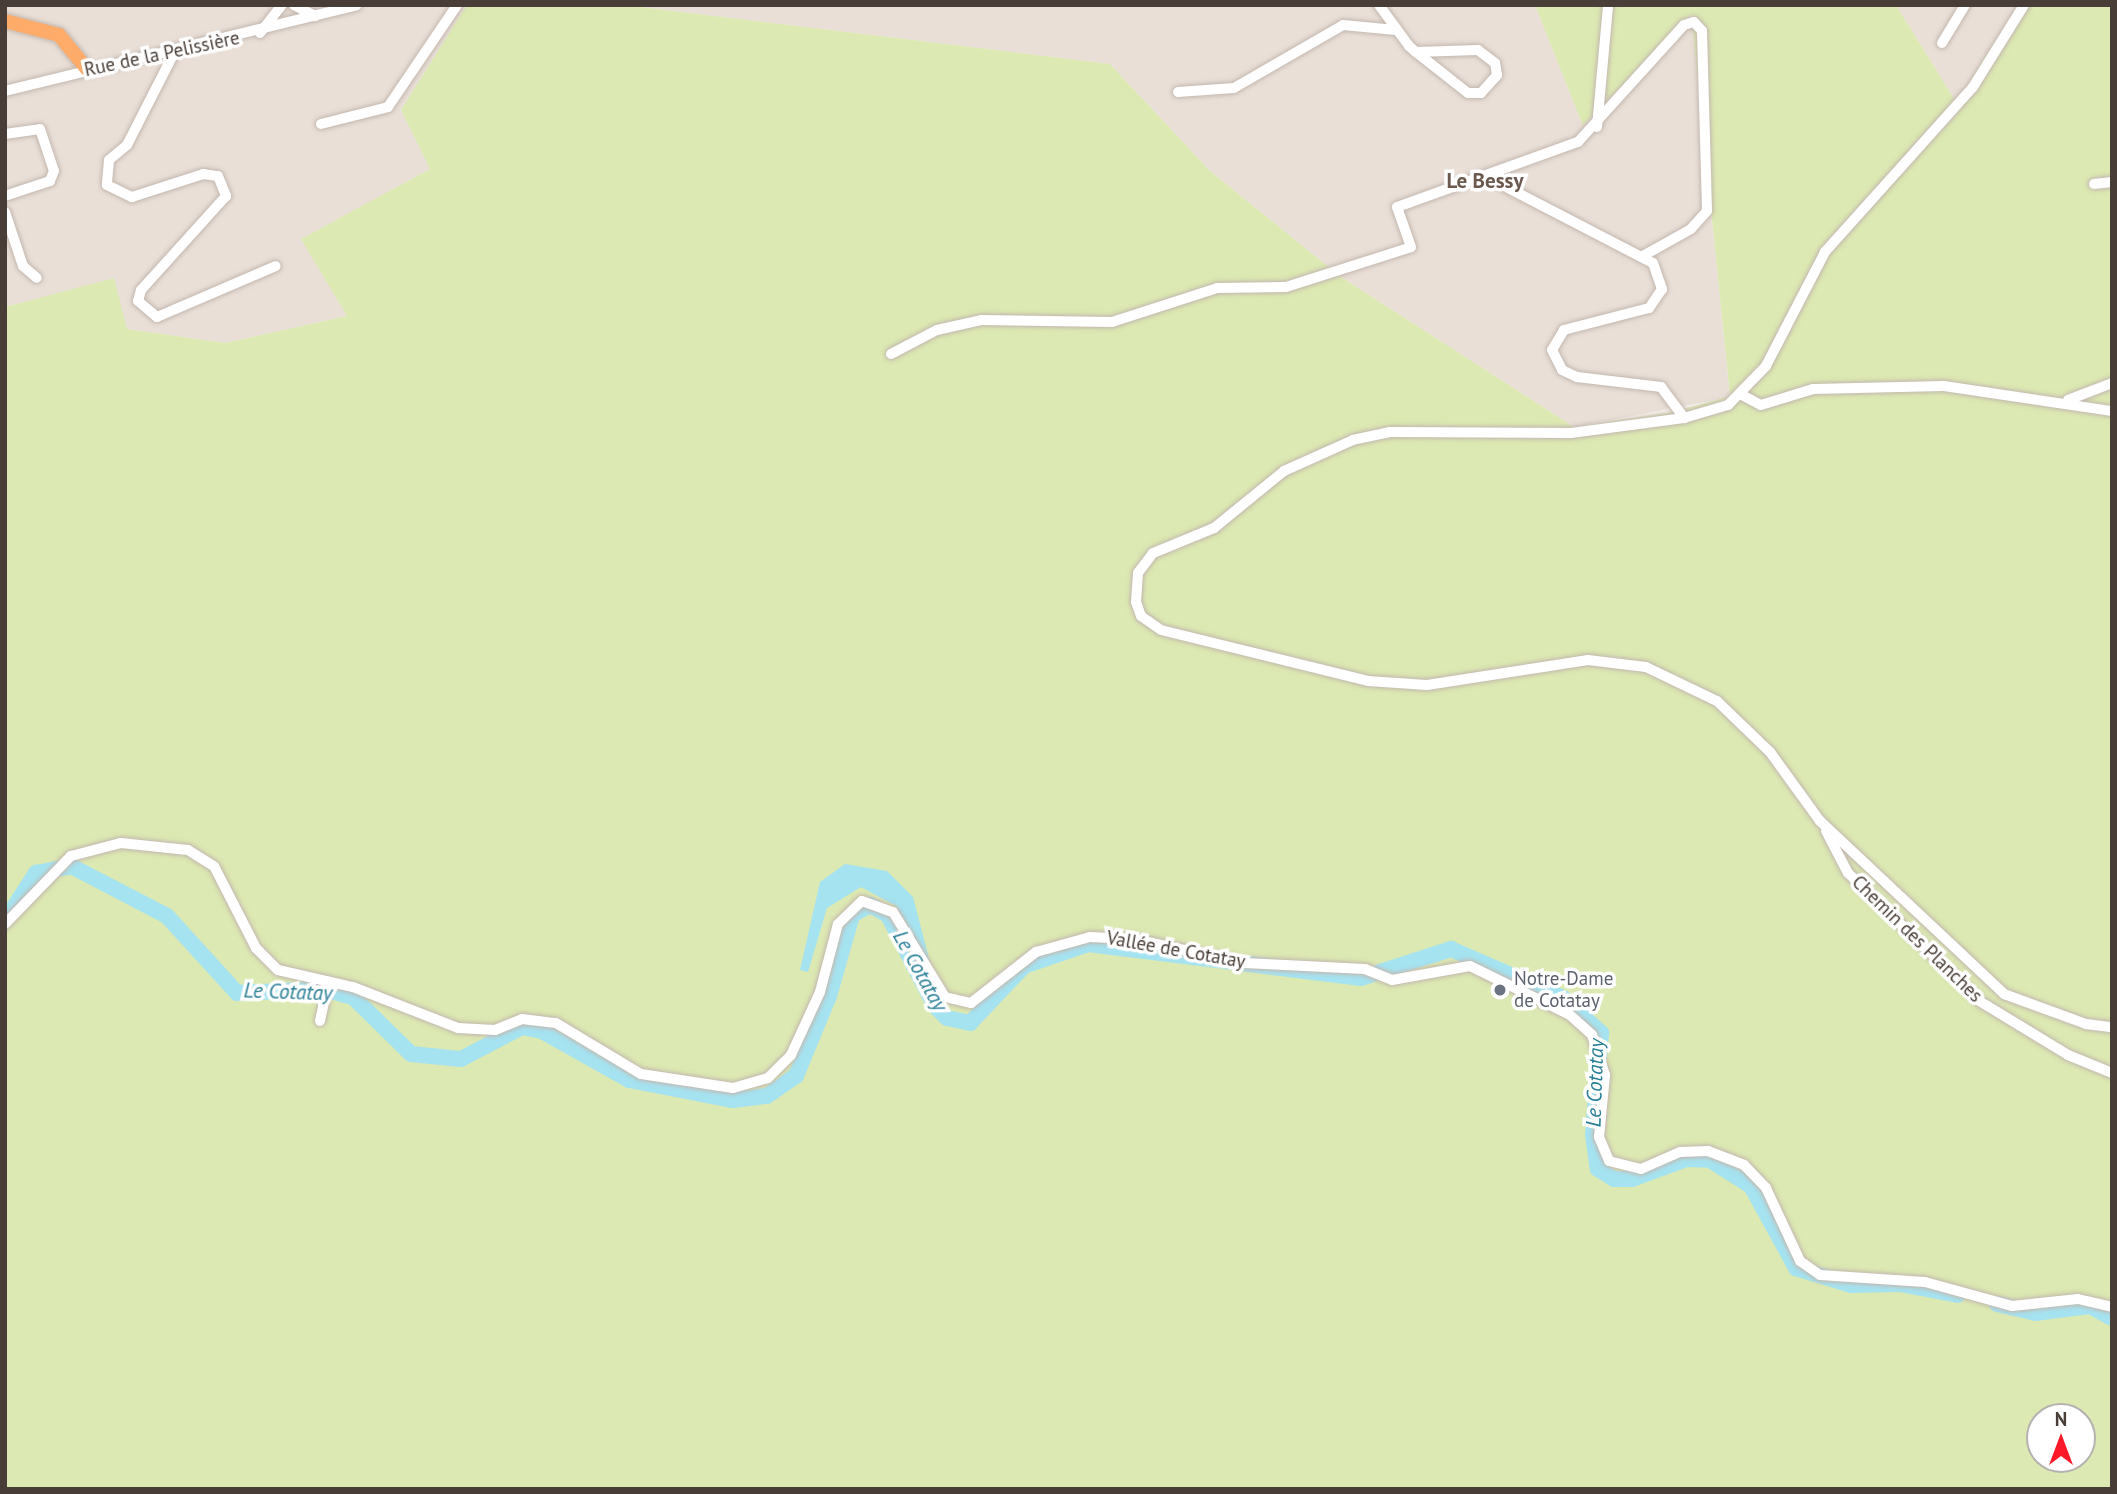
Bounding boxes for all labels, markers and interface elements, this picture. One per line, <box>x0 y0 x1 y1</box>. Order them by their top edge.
street label: Rue de la Pelissière <box>82 26 242 82</box>
district label: Le Bessy <box>1447 168 1523 194</box>
street label: Chemin des Planches <box>1847 871 1987 1007</box>
water label: Le Cotatay <box>887 926 953 1016</box>
street label: Vallée de Cotatay <box>1105 927 1247 973</box>
place label: Notre-Dame de Cotatay <box>1514 968 1613 1012</box>
water label: Le Cotatay <box>243 978 333 1006</box>
marker: Notre-Dame de Cotatay <box>1492 982 1508 998</box>
water label: Le Cotatay <box>1581 1038 1609 1128</box>
north arrow <box>2026 1403 2096 1473</box>
text: N <box>2055 1407 2067 1431</box>

